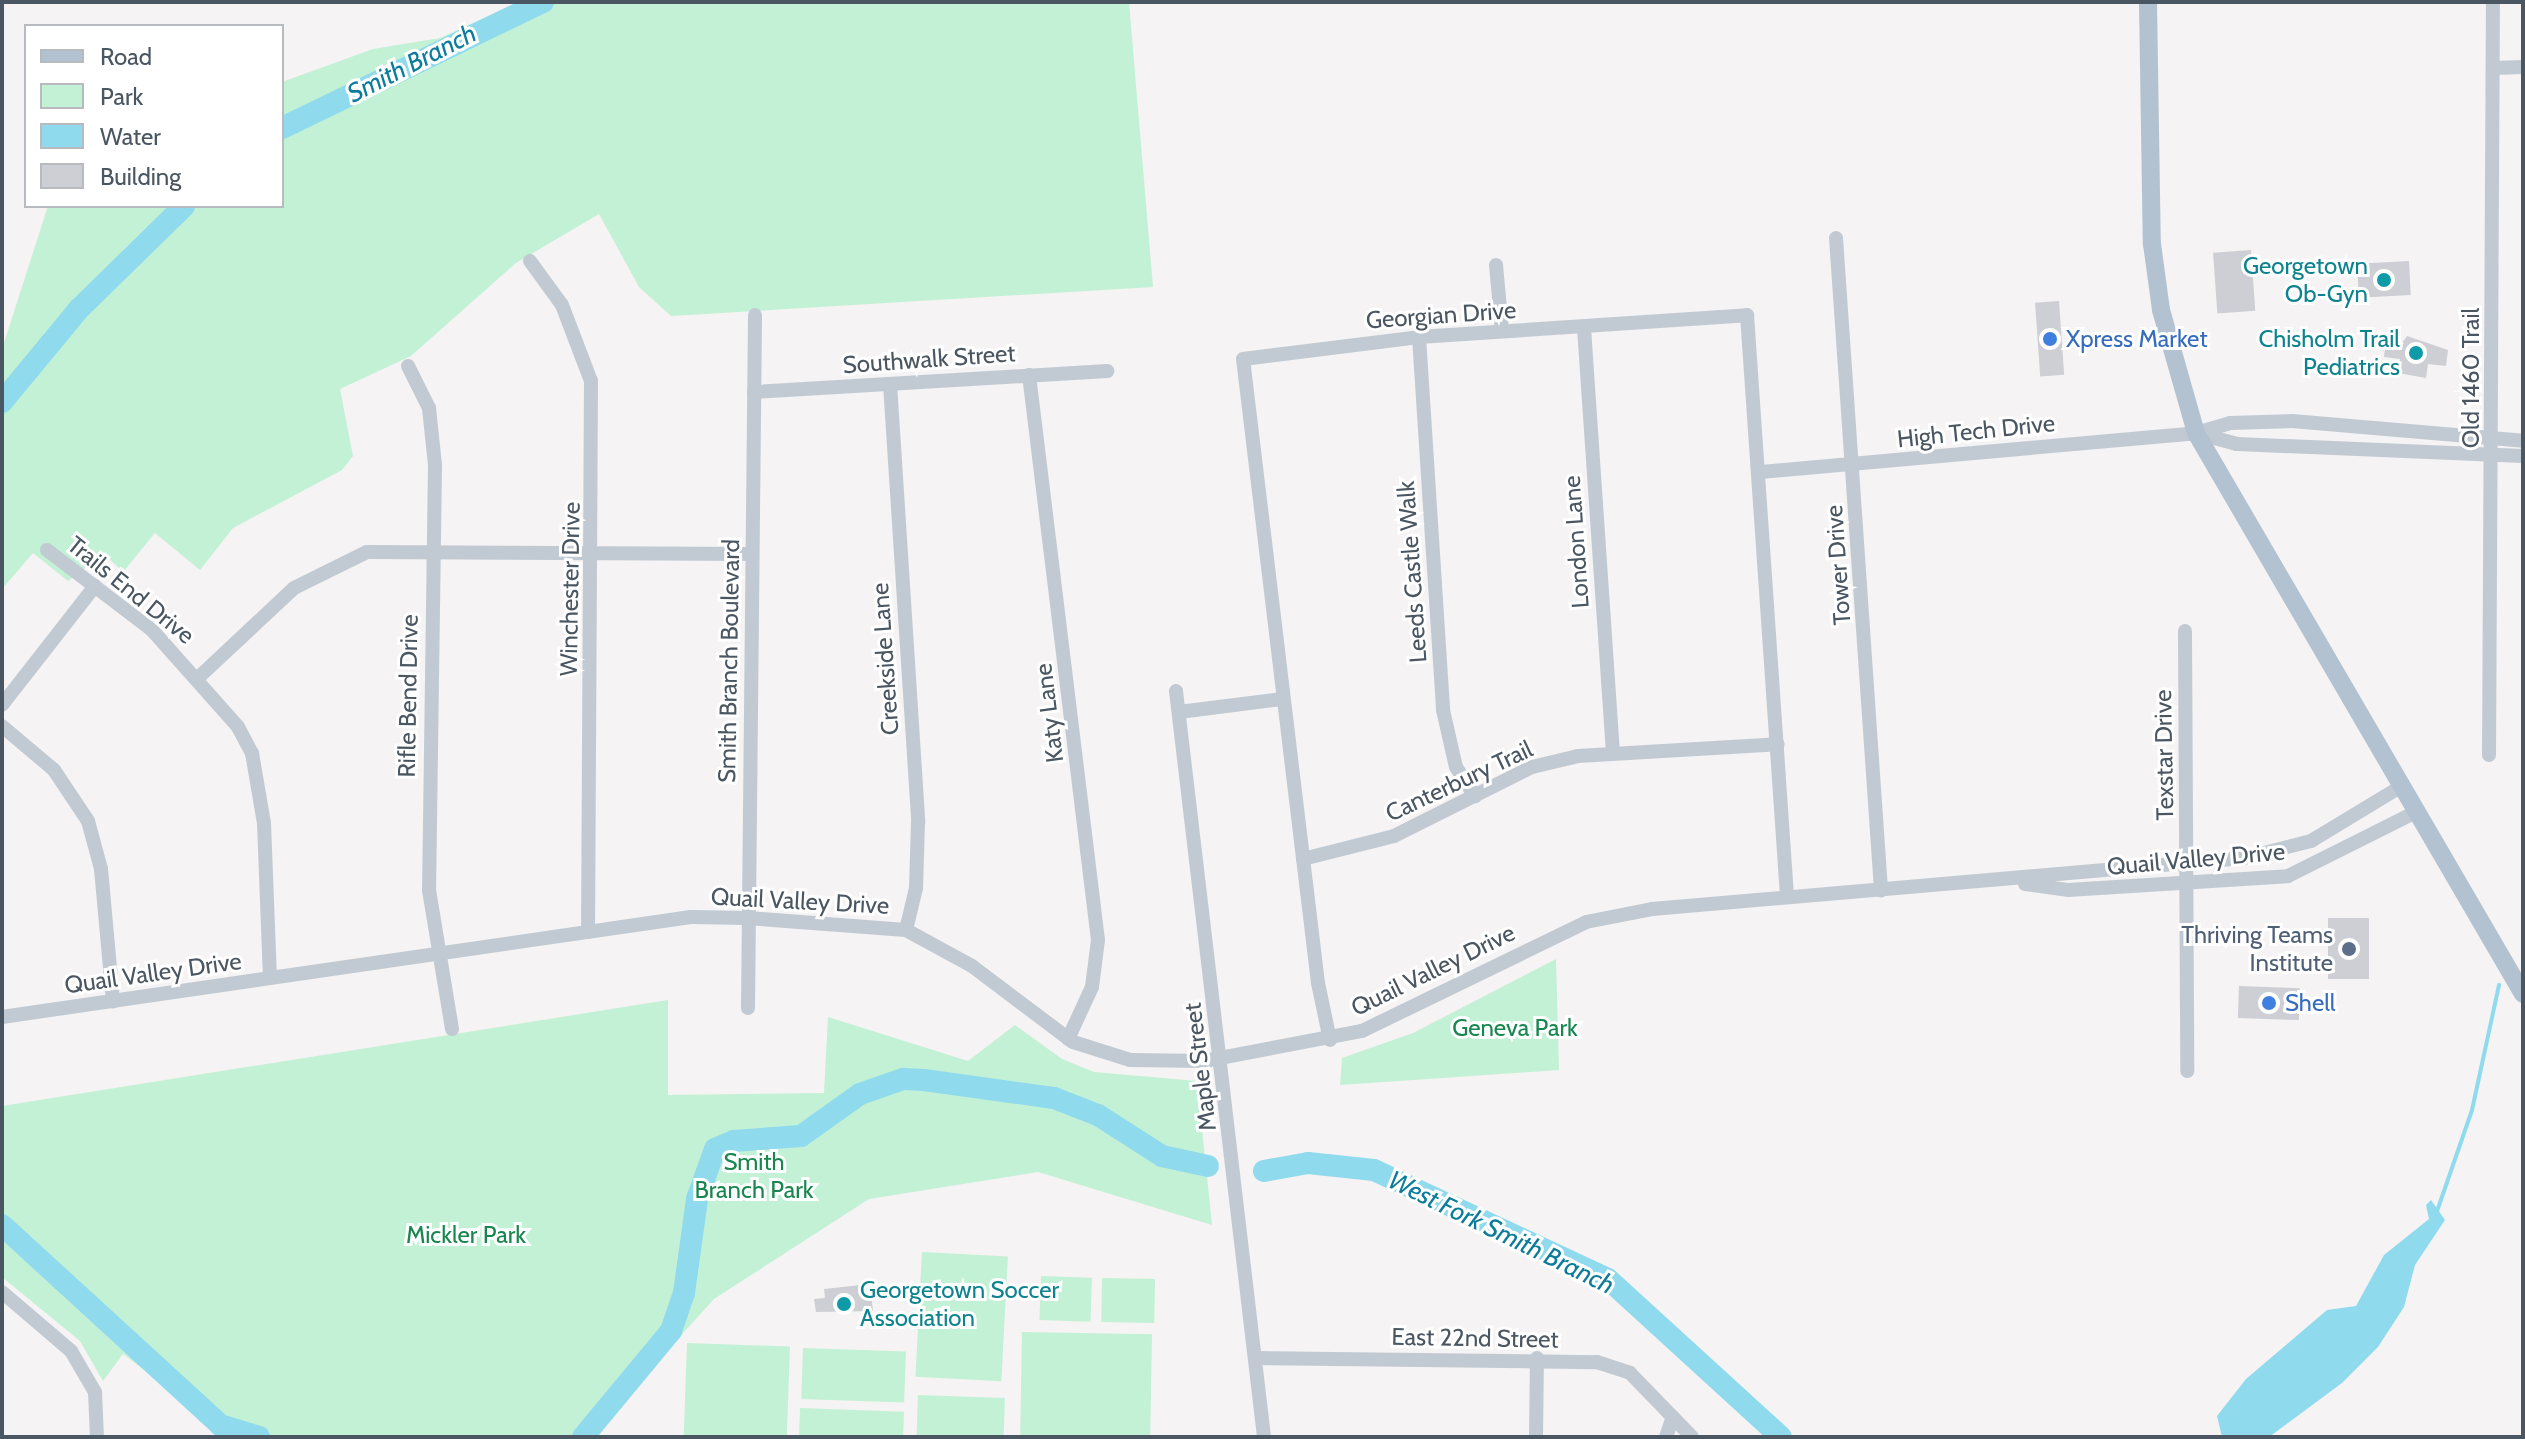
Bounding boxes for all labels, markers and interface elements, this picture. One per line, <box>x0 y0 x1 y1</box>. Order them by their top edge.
water label: Smith Branch <box>342 18 482 110</box>
legend <box>24 24 284 208</box>
text: Road <box>100 42 152 71</box>
text: Park <box>100 82 143 111</box>
text: Water <box>100 122 161 151</box>
text: Building <box>100 162 181 191</box>
place label: Georgetown Ob-Gyn <box>2243 252 2368 308</box>
marker: Georgetown Ob-Gyn <box>2375 271 2393 289</box>
street label: Georgian Drive <box>1365 295 1517 335</box>
street label: Old 1460 Trail <box>2457 308 2485 448</box>
place label: Xpress Market <box>2066 325 2207 353</box>
place label: Chisholm Trail Pediatrics <box>2258 325 2400 381</box>
marker: Xpress Market <box>2041 330 2059 348</box>
street label: Southwalk Street <box>842 339 1016 379</box>
marker: Chisholm Trail Pediatrics <box>2407 344 2425 362</box>
street label: High Tech Drive <box>1896 408 2056 454</box>
street label: London Lane <box>1557 475 1595 609</box>
street label: Leeds Castle Walk <box>1391 480 1433 664</box>
street label: Winchester Drive <box>554 502 586 676</box>
street label: Tower Drive <box>1819 504 1857 626</box>
street label: Trails End Drive <box>62 530 200 650</box>
street label: Smith Branch Boulevard <box>712 539 746 783</box>
street label: Creekside Lane <box>865 582 905 736</box>
street label: Rifle Bend Drive <box>392 614 424 778</box>
street label: Katy Lane <box>1029 662 1069 764</box>
street label: Texstar Drive <box>2148 689 2180 821</box>
street label: Canterbury Trail <box>1381 734 1537 828</box>
street label: Quail Valley Drive <box>2106 837 2286 881</box>
street label: Quail Valley Drive <box>710 882 890 920</box>
street label: Quail Valley Drive <box>1346 918 1520 1022</box>
place label: Thriving Teams Institute <box>2181 921 2333 977</box>
marker: Thriving Teams Institute <box>2340 940 2358 958</box>
street label: Quail Valley Drive <box>63 946 243 1000</box>
place label: Shell <box>2285 989 2335 1017</box>
marker: Shell <box>2260 994 2278 1012</box>
street label: Maple Street <box>1178 1001 1222 1133</box>
park label: Geneva Park <box>1452 1014 1578 1042</box>
park label: Smith Branch Park <box>694 1148 814 1204</box>
water label: West Fork Smith Branch <box>1383 1165 1619 1301</box>
park label: Mickler Park <box>406 1221 526 1249</box>
place label: Georgetown Soccer Association <box>860 1276 1059 1332</box>
marker: Georgetown Soccer Association <box>835 1295 853 1313</box>
street label: East 22nd Street <box>1391 1322 1559 1354</box>

